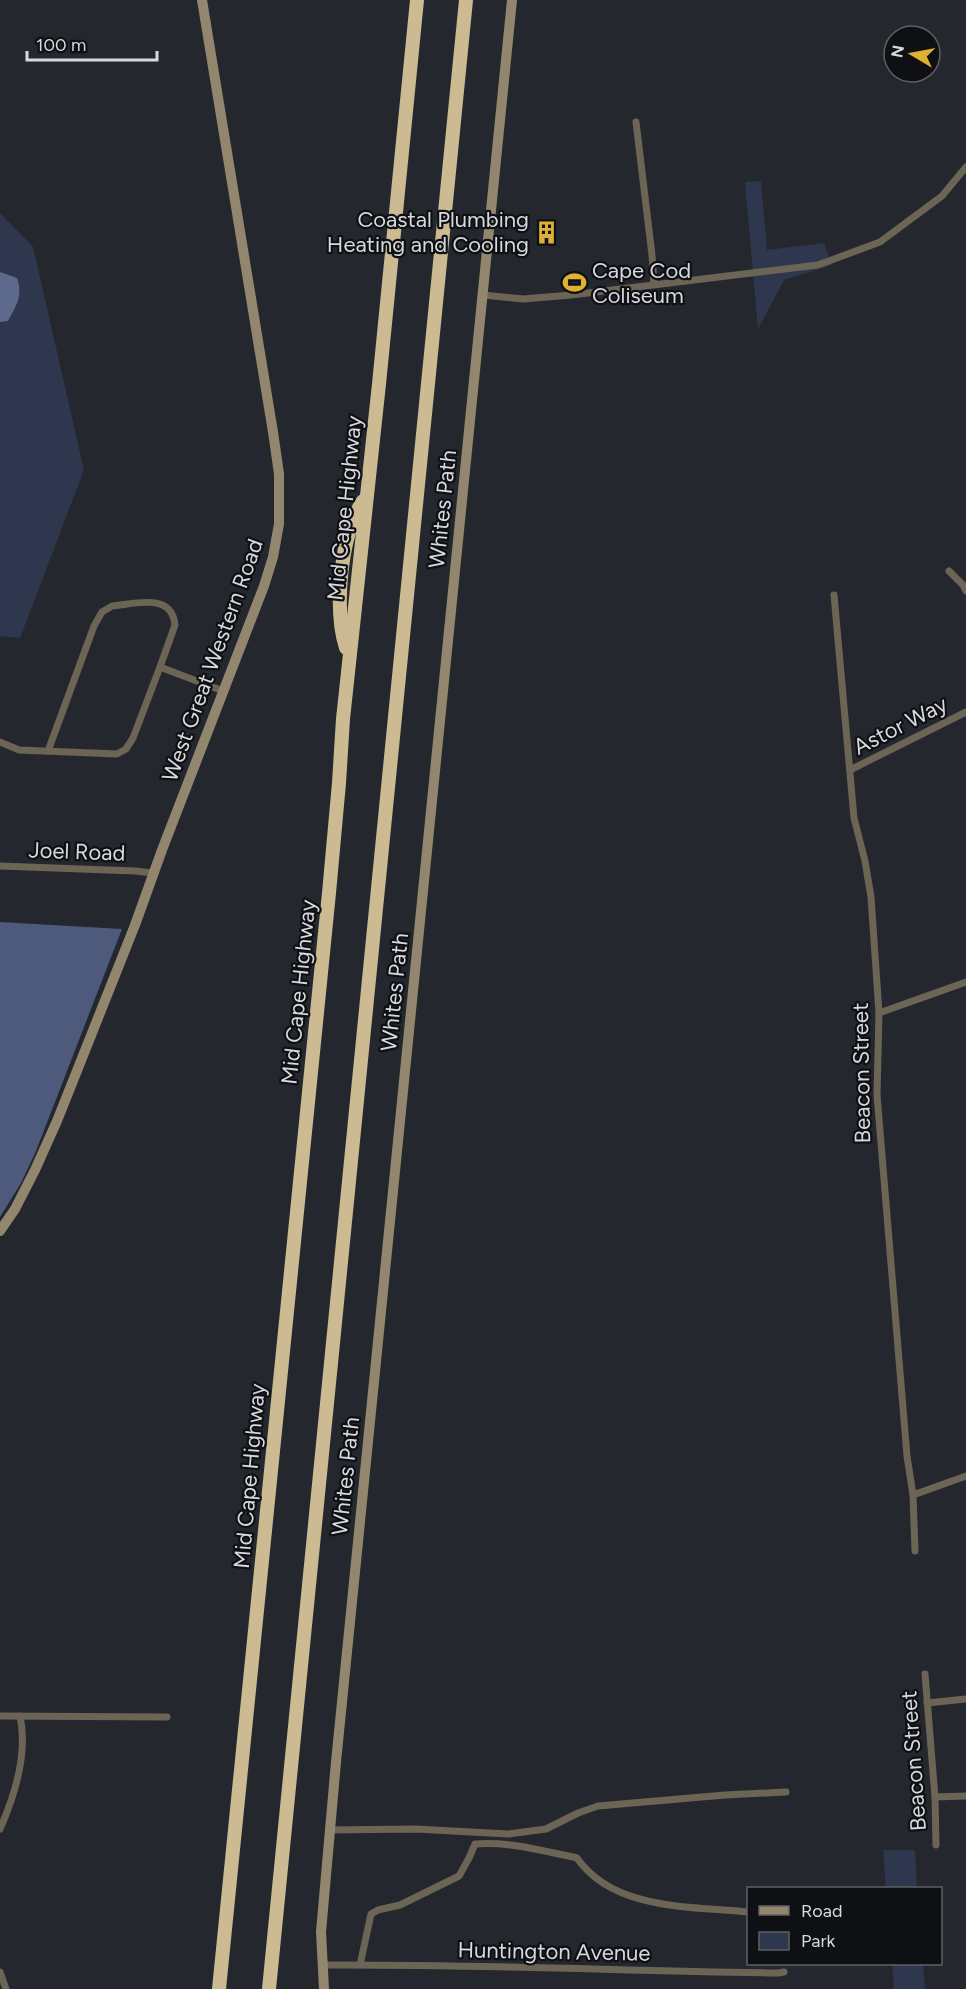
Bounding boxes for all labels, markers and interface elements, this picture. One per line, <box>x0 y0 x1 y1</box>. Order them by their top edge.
scale bar <box>27 24 158 62</box>
north arrow <box>882 24 942 84</box>
text: 100 m <box>36 34 86 56</box>
text: N <box>887 44 908 59</box>
place label: Coastal Plumbing Heating and Cooling <box>327 206 529 258</box>
building icon: Coastal Plumbing Heating and Cooling <box>534 219 560 245</box>
place label: Cape Cod Coliseum <box>592 257 691 309</box>
sports icon: Cape Cod Coliseum <box>561 270 587 296</box>
street label: Mid Cape Highway <box>321 414 368 602</box>
street label: Whites Path <box>423 449 462 570</box>
street label: West Great Western Road <box>156 535 269 785</box>
street label: Astor Way <box>849 690 952 761</box>
street label: Joel Road <box>28 836 126 867</box>
street label: Mid Cape Highway <box>275 898 322 1086</box>
street label: Whites Path <box>375 932 414 1053</box>
street label: Beacon Street <box>847 1002 876 1144</box>
street label: Mid Cape Highway <box>228 1382 271 1570</box>
street label: Whites Path <box>326 1416 365 1537</box>
street label: Beacon Street <box>895 1690 932 1832</box>
legend <box>747 1887 942 1965</box>
text: Road <box>801 1900 842 1922</box>
text: Park <box>801 1930 836 1952</box>
street label: Huntington Avenue <box>457 1936 651 1967</box>

